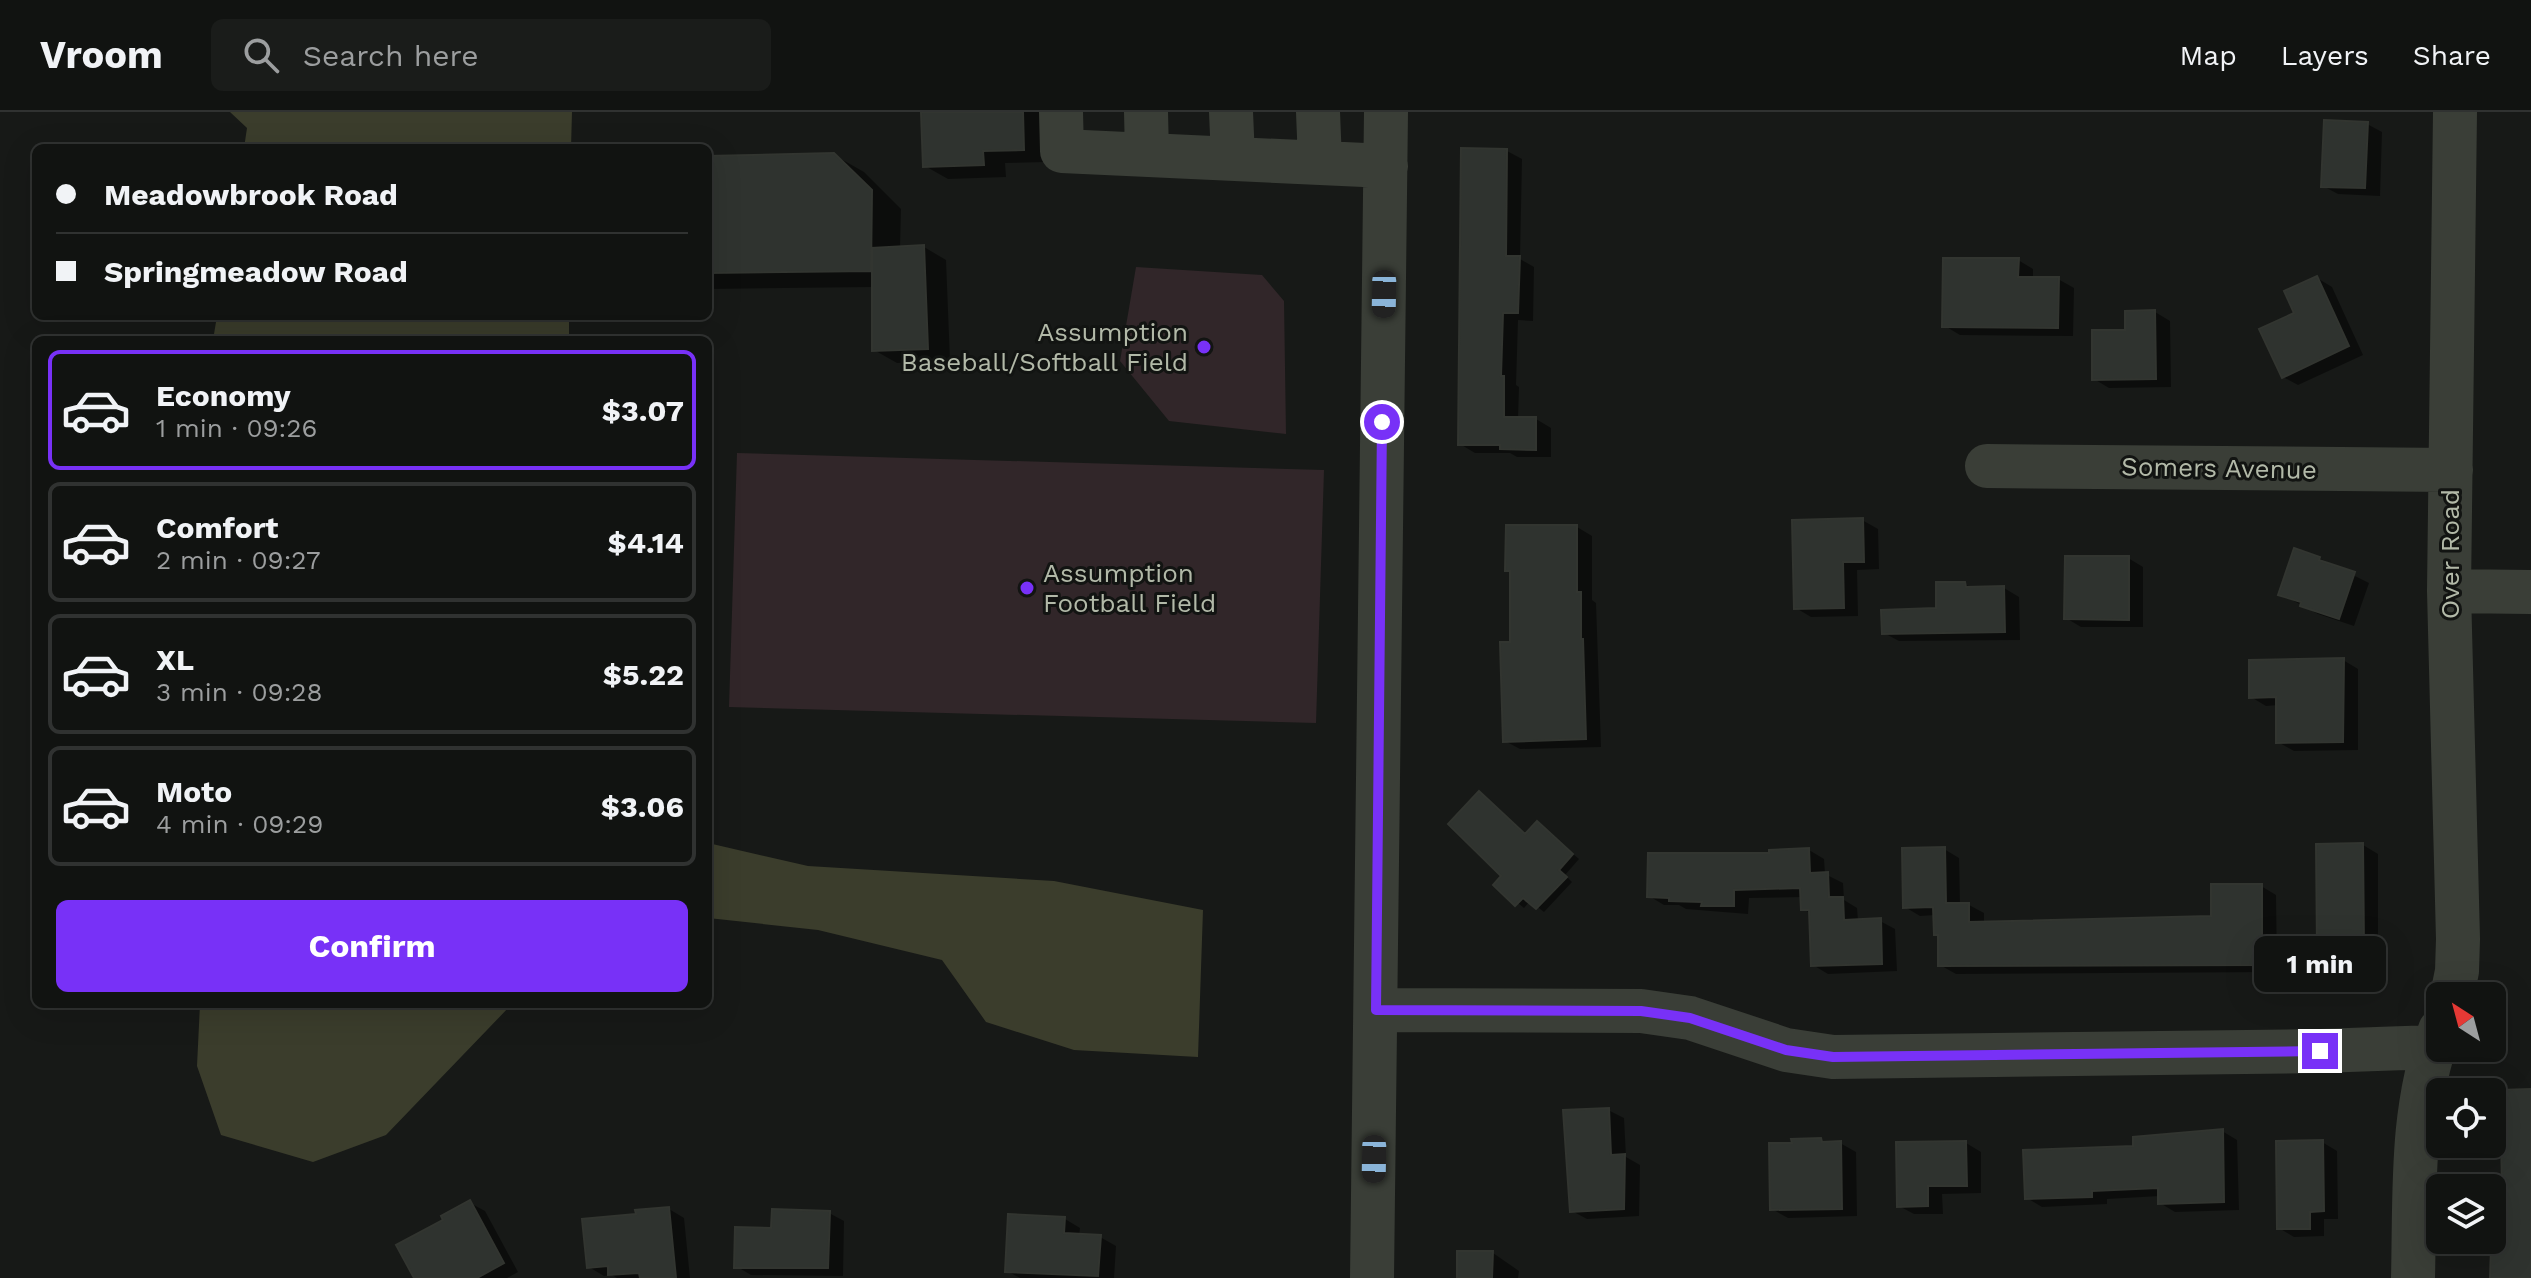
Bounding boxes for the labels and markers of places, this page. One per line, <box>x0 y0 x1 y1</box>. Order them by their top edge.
place label: Assumption Baseball/Softball Field <box>901 317 1188 377</box>
marker: Assumption Baseball/Softball Field <box>1195 338 1213 356</box>
place label: Assumption Football Field <box>1043 558 1216 618</box>
marker: Assumption Football Field <box>1018 579 1036 597</box>

